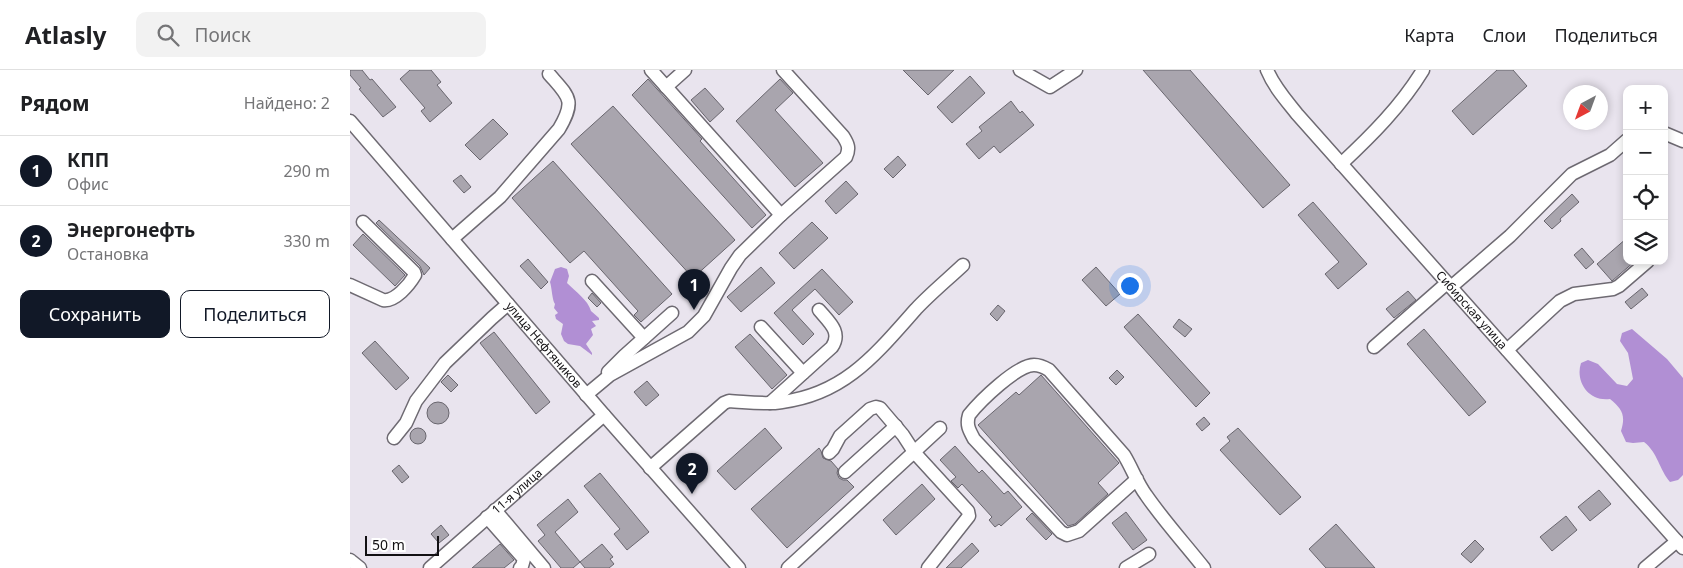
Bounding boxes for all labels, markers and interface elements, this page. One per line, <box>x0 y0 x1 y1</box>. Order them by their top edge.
search box <box>136 12 486 57</box>
text: Atlasly <box>25 18 106 51</box>
icon: search <box>154 21 182 49</box>
text: Поиск <box>194 22 251 48</box>
text: Карта <box>1404 23 1454 47</box>
text: Слои <box>1482 23 1526 47</box>
text: Поделиться <box>1554 23 1658 47</box>
north arrow <box>1563 85 1608 130</box>
map controls <box>1623 85 1668 265</box>
button: + <box>1623 85 1668 130</box>
text: Рядом <box>20 89 90 117</box>
text: Найдено: 2 <box>244 92 330 114</box>
button: − <box>1623 130 1668 175</box>
text: КПП <box>67 147 109 173</box>
text: 1 <box>31 160 41 182</box>
text: 290 m <box>283 160 330 182</box>
text: Офис <box>67 173 109 195</box>
button: locate <box>1623 175 1668 220</box>
text: Энергонефть <box>67 217 195 243</box>
button: layers <box>1623 220 1668 265</box>
text: 2 <box>31 230 41 252</box>
text: 330 m <box>283 230 330 252</box>
text: Остановка <box>67 243 149 265</box>
street label: Сибирская улица <box>1432 267 1511 353</box>
pin: 1 <box>678 269 710 310</box>
your location <box>1117 273 1143 299</box>
button: Сохранить <box>20 290 170 338</box>
button: Поделиться <box>180 290 330 338</box>
street label: улица Нефтяников <box>502 298 586 392</box>
pin: 2 <box>676 453 708 494</box>
street label: 11-я улица <box>488 464 546 518</box>
scale bar <box>365 533 439 556</box>
text: 50 m <box>372 535 405 554</box>

